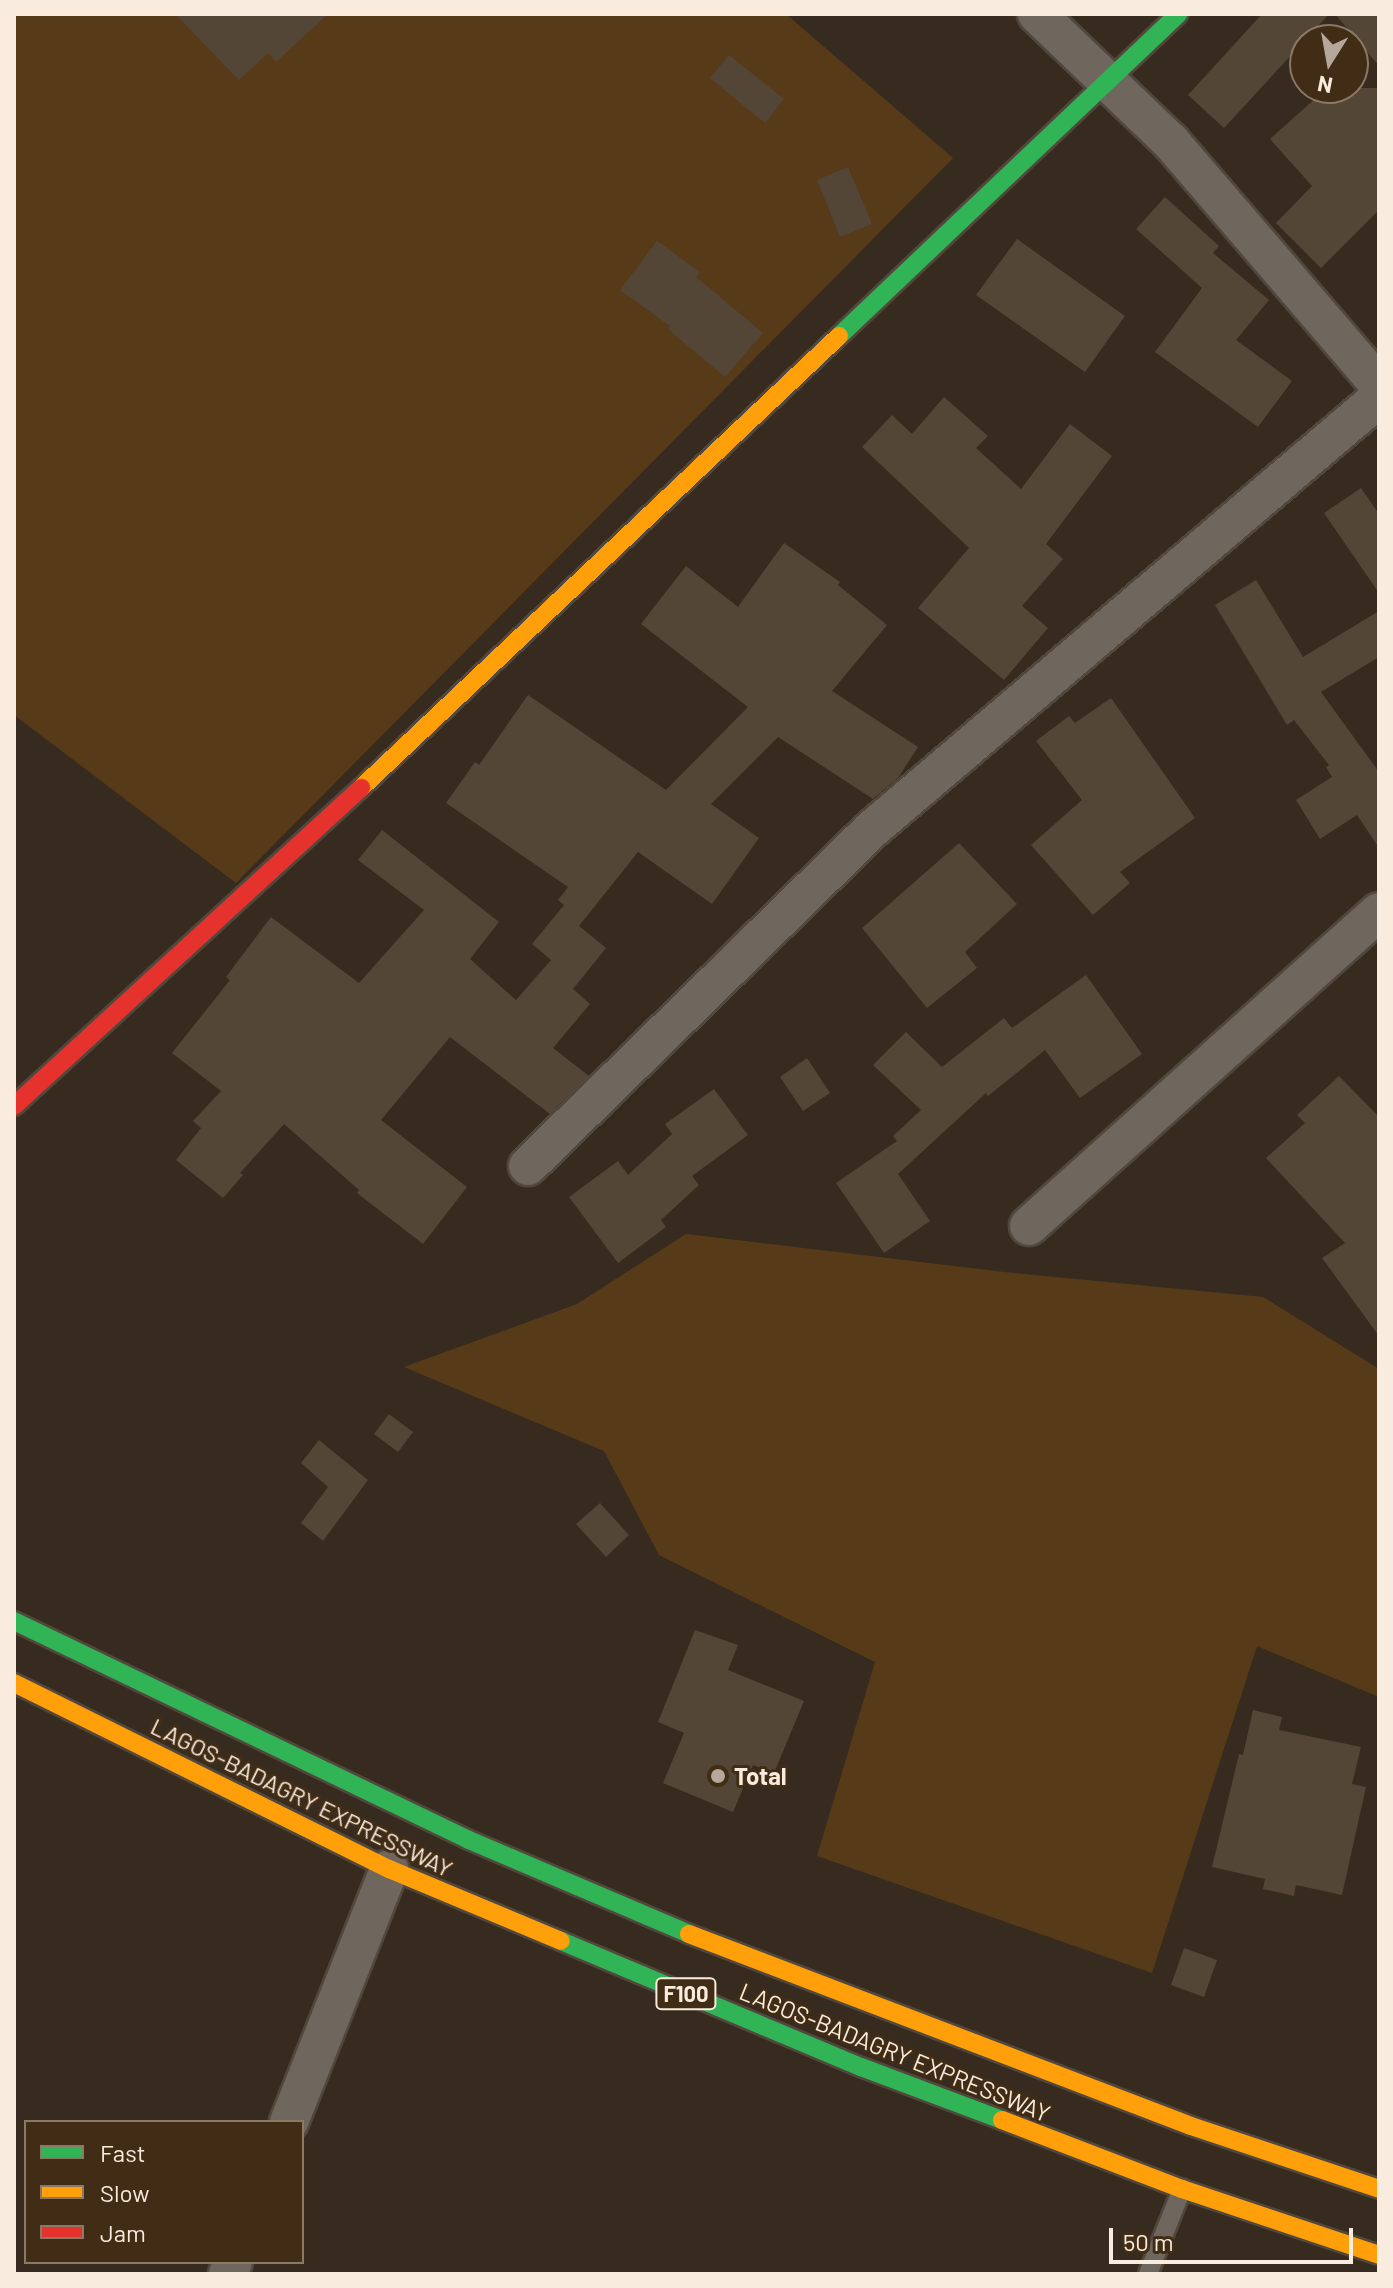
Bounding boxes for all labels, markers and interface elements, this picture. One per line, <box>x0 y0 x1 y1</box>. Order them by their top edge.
north arrow <box>1289 24 1369 104</box>
text: N <box>1315 71 1334 100</box>
street label: LAGOS-BADAGRY EXPRESSWAY <box>146 1711 458 1883</box>
place label: Total <box>734 1762 787 1790</box>
marker: Total <box>709 1767 727 1785</box>
road number: F100 <box>654 1976 718 2012</box>
street label: LAGOS-BADAGRY EXPRESSWAY <box>736 1976 1054 2128</box>
legend <box>24 2120 304 2264</box>
text: Fast <box>100 2138 145 2167</box>
text: Slow <box>100 2178 149 2207</box>
scale bar <box>1113 2212 1357 2262</box>
text: Jam <box>100 2218 146 2247</box>
text: 50 m <box>1123 2227 1174 2256</box>

